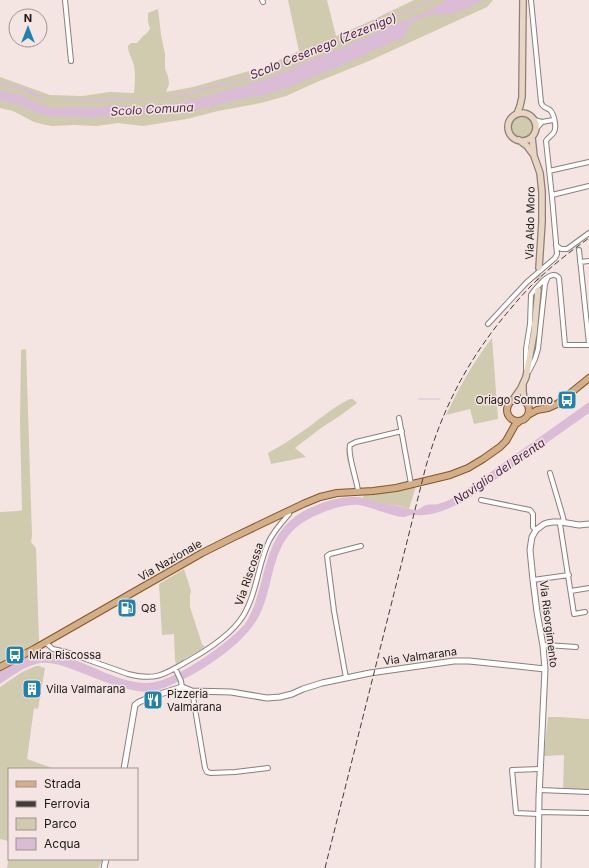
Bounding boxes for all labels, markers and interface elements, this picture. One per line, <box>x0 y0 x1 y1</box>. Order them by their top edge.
north arrow <box>8 8 48 48</box>
water label: Scolo Cesenego (Zezenigo) <box>247 10 399 82</box>
text: N <box>24 11 32 25</box>
water label: Scolo Comuna <box>110 99 194 119</box>
street label: Via Aldo Moro <box>522 186 538 260</box>
bus stop icon: Oriago Sommo <box>556 389 578 411</box>
place label: Oriago Sommo <box>475 393 553 407</box>
water label: Naviglio del Brenta <box>450 435 548 507</box>
street label: Via Nazionale <box>136 536 204 584</box>
street label: Via Riscossa <box>232 541 266 607</box>
street label: Via Risorgimento <box>537 580 561 669</box>
fuel station icon: Q8 <box>116 597 138 619</box>
place label: Q8 <box>141 601 156 615</box>
bus stop icon: Mira Riscossa <box>4 644 26 666</box>
street label: Via Valmarana <box>382 644 458 668</box>
place label: Mira Riscossa <box>29 648 101 662</box>
building icon: Villa Valmarana <box>21 678 43 700</box>
place label: Villa Valmarana <box>46 682 126 696</box>
place label: Pizzeria Valmarana <box>167 687 222 714</box>
restaurant icon: Pizzeria Valmarana <box>142 689 164 711</box>
legend <box>8 768 138 860</box>
text: Strada <box>44 776 81 791</box>
text: Ferrovia <box>44 796 90 811</box>
text: Parco <box>44 816 77 831</box>
text: Acqua <box>44 836 80 851</box>

